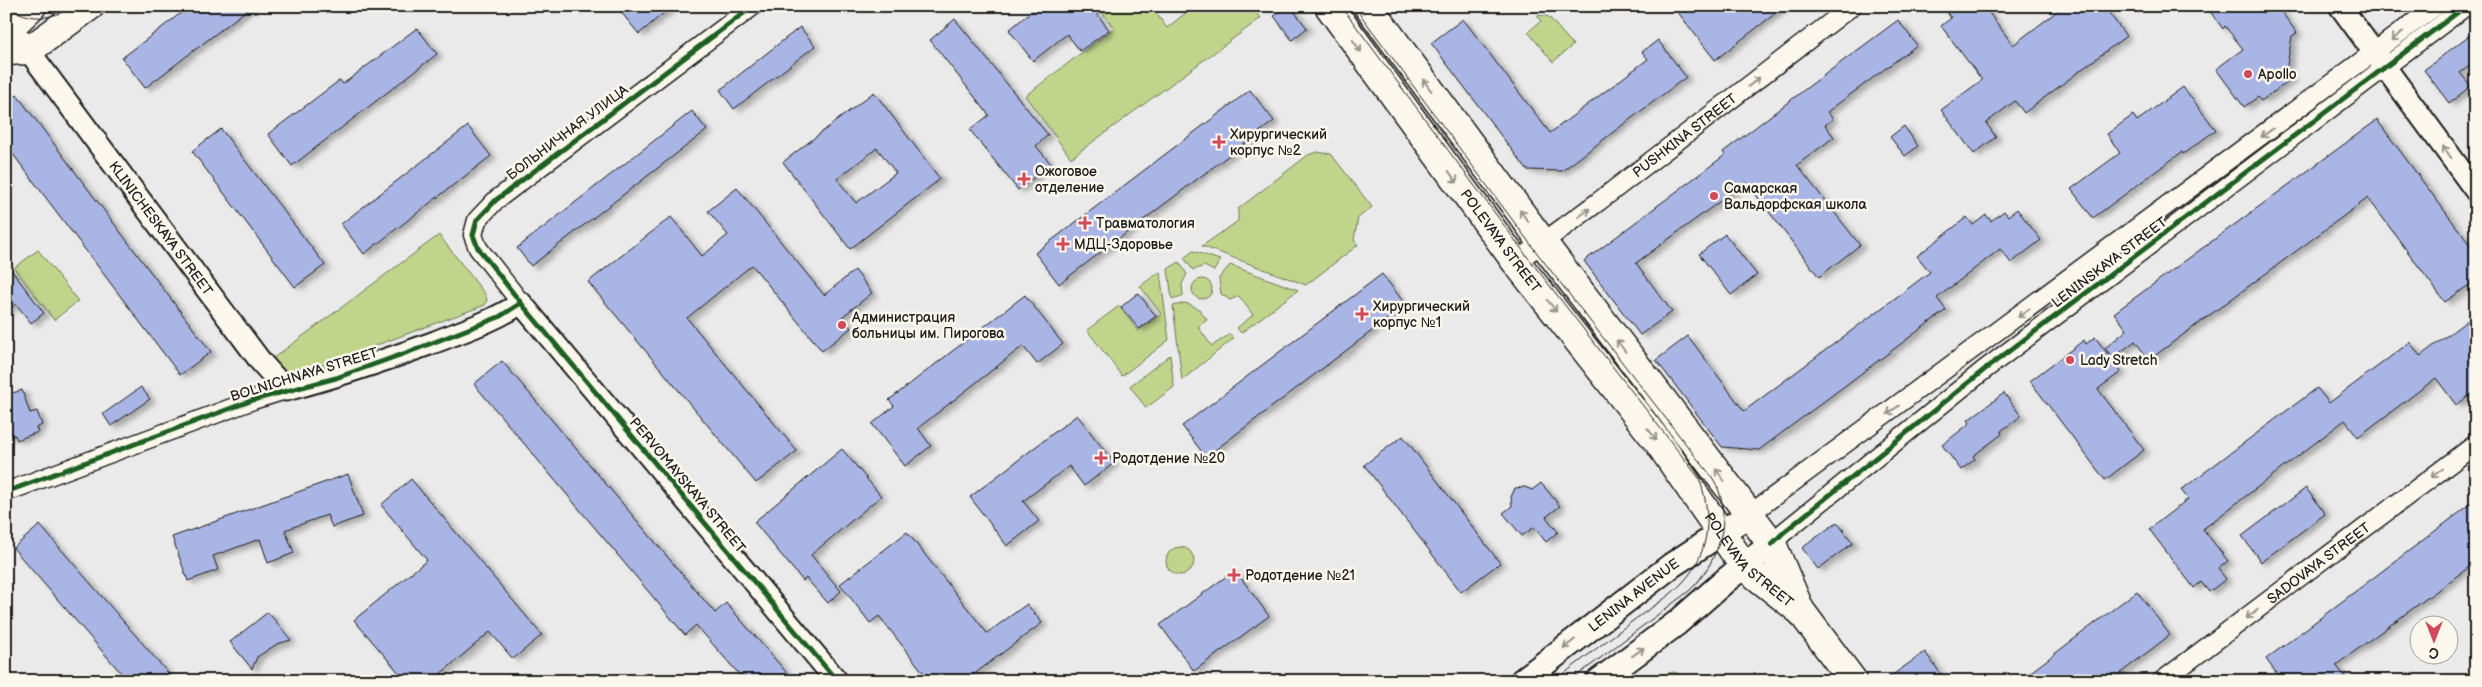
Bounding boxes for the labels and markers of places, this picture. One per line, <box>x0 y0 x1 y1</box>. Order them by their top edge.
place label: Apollo <box>2258 66 2297 83</box>
marker: Apollo <box>2242 68 2254 80</box>
place label: Хирургический корпус №2 <box>1230 126 1327 159</box>
marker: Хирургический корпус №2 <box>1212 135 1226 149</box>
place label: Ожоговое отделение <box>1035 163 1104 196</box>
marker: Ожоговое отделение <box>1017 172 1031 186</box>
place label: Самарская Вальдорфская школа <box>1724 180 1868 213</box>
marker: Самарская Вальдорфская школа <box>1708 190 1720 202</box>
place label: Травматология <box>1096 215 1195 232</box>
marker: Травматология <box>1078 216 1092 230</box>
place label: МДЦ-Здоровье <box>1074 236 1173 253</box>
marker: МДЦ-Здоровье <box>1056 237 1070 251</box>
place label: Хирургический корпус №1 <box>1373 298 1470 331</box>
marker: Хирургический корпус №1 <box>1355 307 1369 321</box>
place label: Администрация больницы им. Пирогова <box>851 309 1005 342</box>
marker: Администрация больницы им. Пирогова <box>836 319 848 331</box>
place label: Lady Stretch <box>2080 352 2158 369</box>
marker: Lady Stretch <box>2064 354 2076 366</box>
place label: Родотдение №20 <box>1112 450 1225 467</box>
marker: Родотдение №20 <box>1094 451 1108 465</box>
place label: Родотдение №21 <box>1245 567 1355 584</box>
marker: Родотдение №21 <box>1227 568 1241 582</box>

